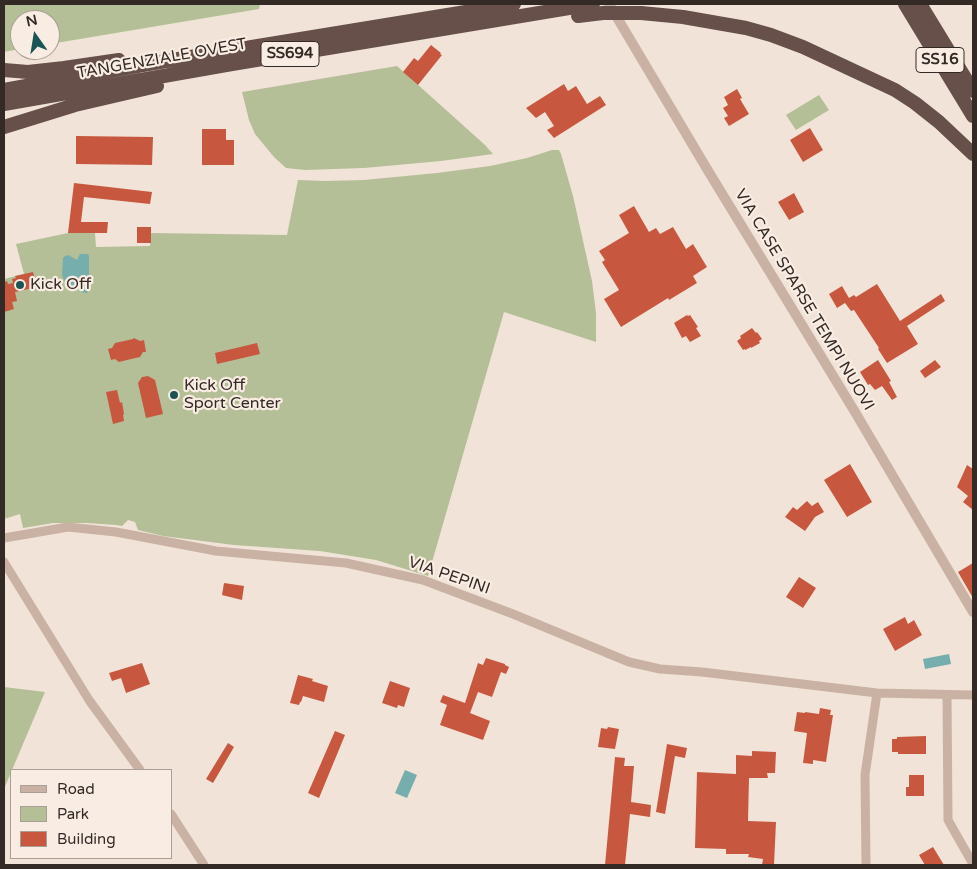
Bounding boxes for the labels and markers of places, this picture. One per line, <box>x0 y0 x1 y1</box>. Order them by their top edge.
place label: Kick Off <box>30 275 91 295</box>
marker: Kick Off <box>14 279 26 291</box>
place label: Kick Off Sport Center <box>184 376 281 414</box>
marker: Kick Off Sport Center <box>168 389 180 401</box>

